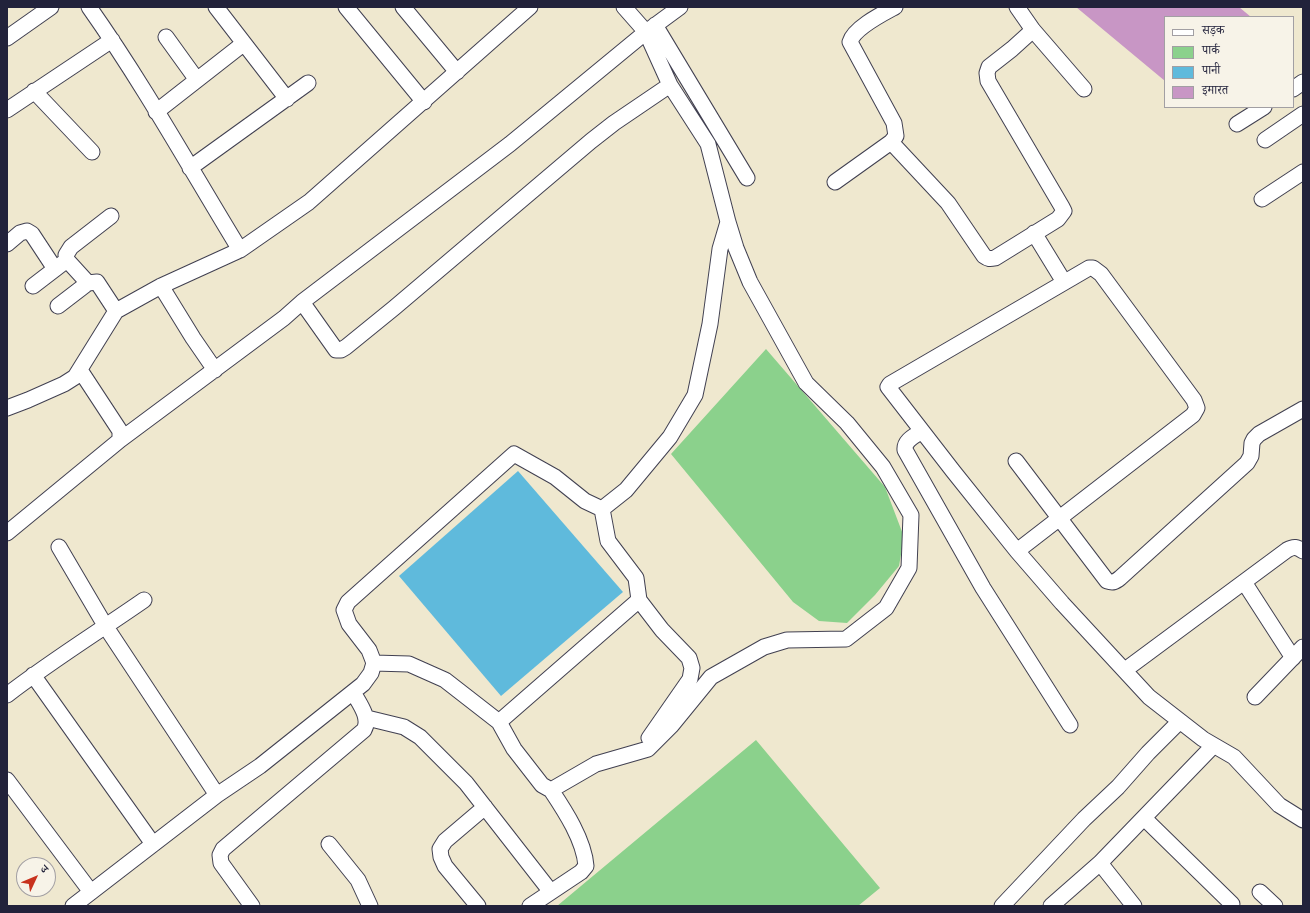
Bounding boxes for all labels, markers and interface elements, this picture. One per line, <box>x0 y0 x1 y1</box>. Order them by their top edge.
legend <box>1164 16 1294 108</box>
text: सड़क <box>1202 23 1225 37</box>
text: पार्क <box>1202 43 1220 57</box>
text: पानी <box>1202 63 1220 77</box>
text: इमारत <box>1202 83 1228 97</box>
north arrow <box>16 857 56 897</box>
text: उ <box>38 862 51 876</box>

